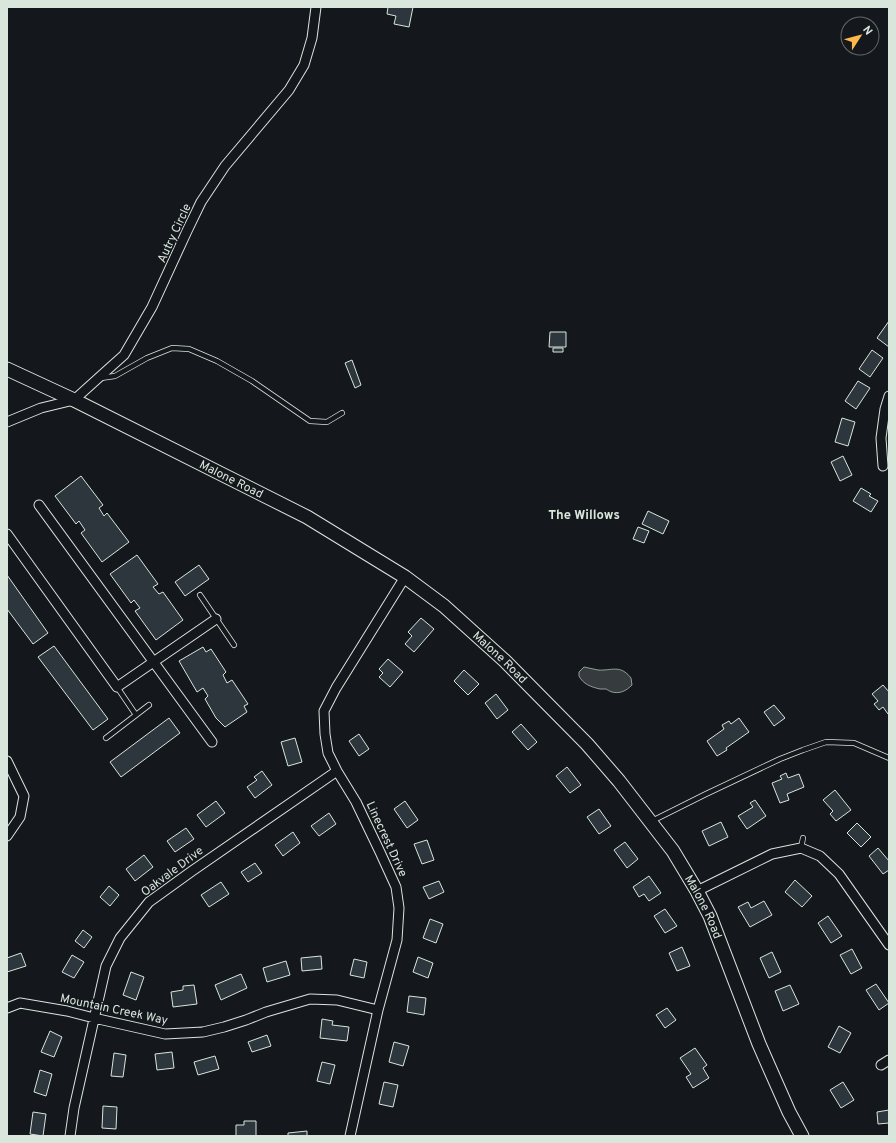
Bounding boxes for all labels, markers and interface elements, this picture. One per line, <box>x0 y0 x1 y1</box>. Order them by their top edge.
north arrow <box>840 16 880 56</box>
text: N <box>859 23 875 38</box>
street label: Autry Circle <box>154 201 196 266</box>
street label: Malone Road <box>196 457 266 503</box>
district label: The Willows <box>548 508 620 524</box>
street label: Malone Road <box>469 628 530 688</box>
street label: Linecrest Drive <box>362 799 411 880</box>
street label: Oakvale Drive <box>138 843 207 900</box>
street label: Malone Road <box>680 872 725 941</box>
street label: Mountain Creek Way <box>58 991 169 1029</box>

